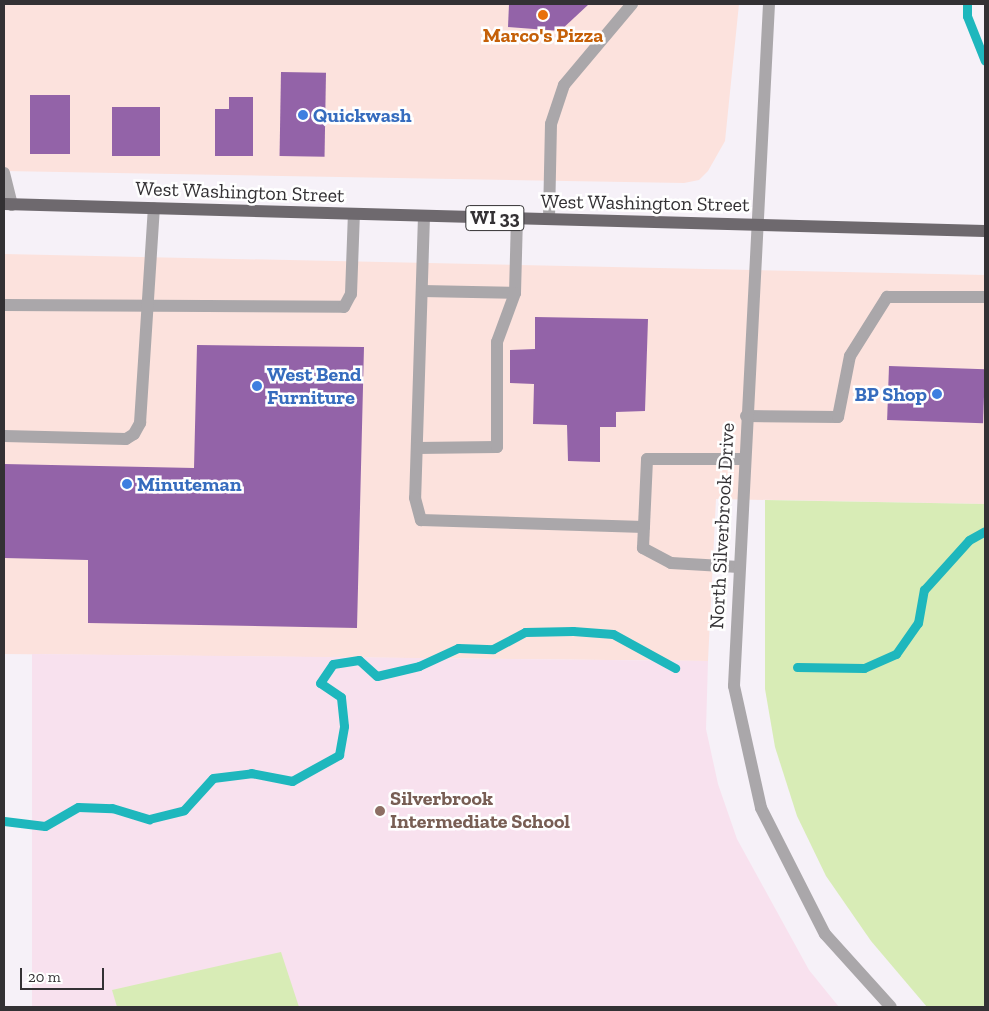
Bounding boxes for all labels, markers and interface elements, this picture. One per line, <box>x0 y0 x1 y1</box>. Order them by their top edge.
marker: Marco's Pizza <box>537 9 549 21</box>
place label: Marco's Pizza <box>483 23 603 47</box>
place label: Quickwash <box>313 103 412 127</box>
marker: Quickwash <box>297 109 309 121</box>
street label: West Washington Street <box>135 176 345 208</box>
street label: West Washington Street <box>540 189 750 217</box>
road number: WI 33 <box>465 202 525 234</box>
place label: West Bend Furniture <box>267 362 361 409</box>
marker: West Bend Furniture <box>251 380 263 392</box>
place label: BP Shop <box>854 382 927 406</box>
marker: BP Shop <box>931 388 943 400</box>
street label: North Silverbrook Drive <box>705 422 739 630</box>
place label: Minuteman <box>137 472 242 496</box>
marker: Minuteman <box>121 478 133 490</box>
place label: Silverbrook Intermediate School <box>390 787 570 834</box>
marker: Silverbrook Intermediate School <box>374 805 386 817</box>
scale bar <box>22 958 106 990</box>
text: 20 m <box>28 968 61 986</box>

